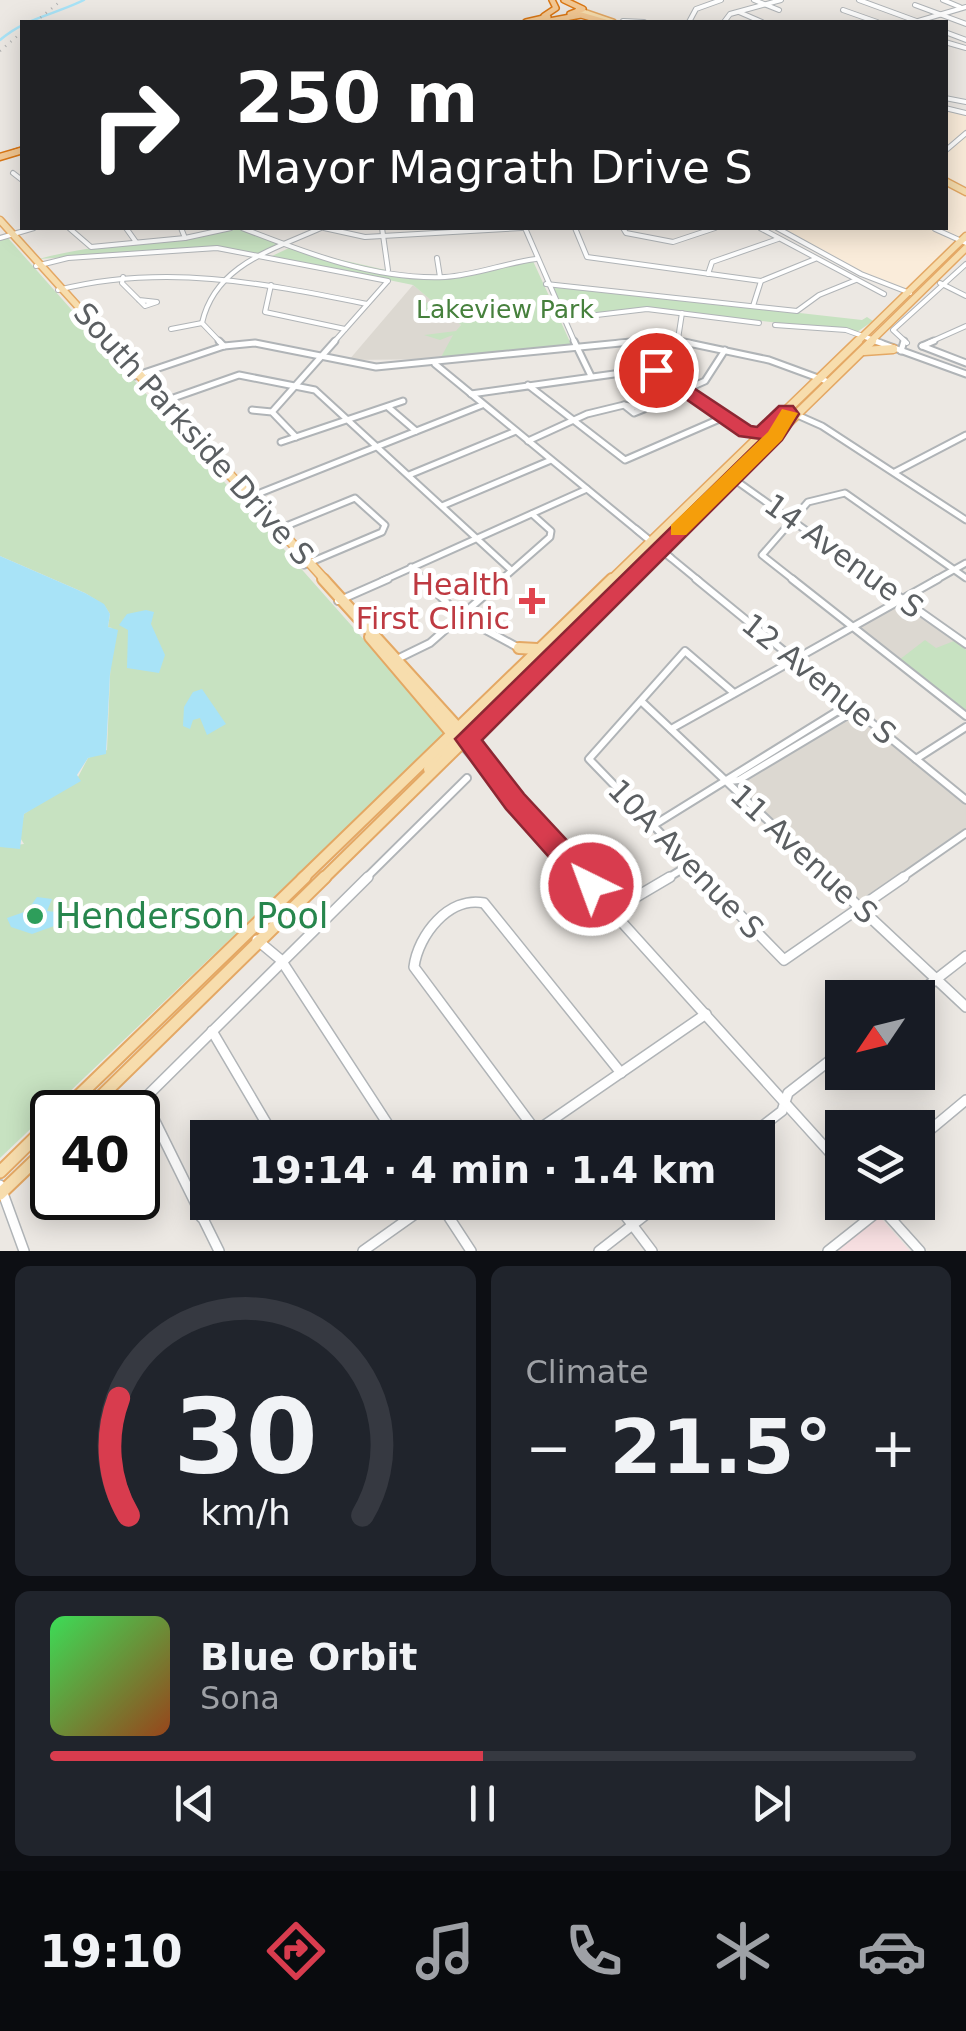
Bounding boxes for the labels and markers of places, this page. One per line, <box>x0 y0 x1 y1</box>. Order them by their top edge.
pin <box>614 328 699 413</box>
place label: Health First Clinic <box>356 567 510 636</box>
marker: Health First Clinic <box>519 588 545 614</box>
place label: Henderson Pool <box>55 896 329 936</box>
marker: Henderson Pool <box>24 905 46 927</box>

